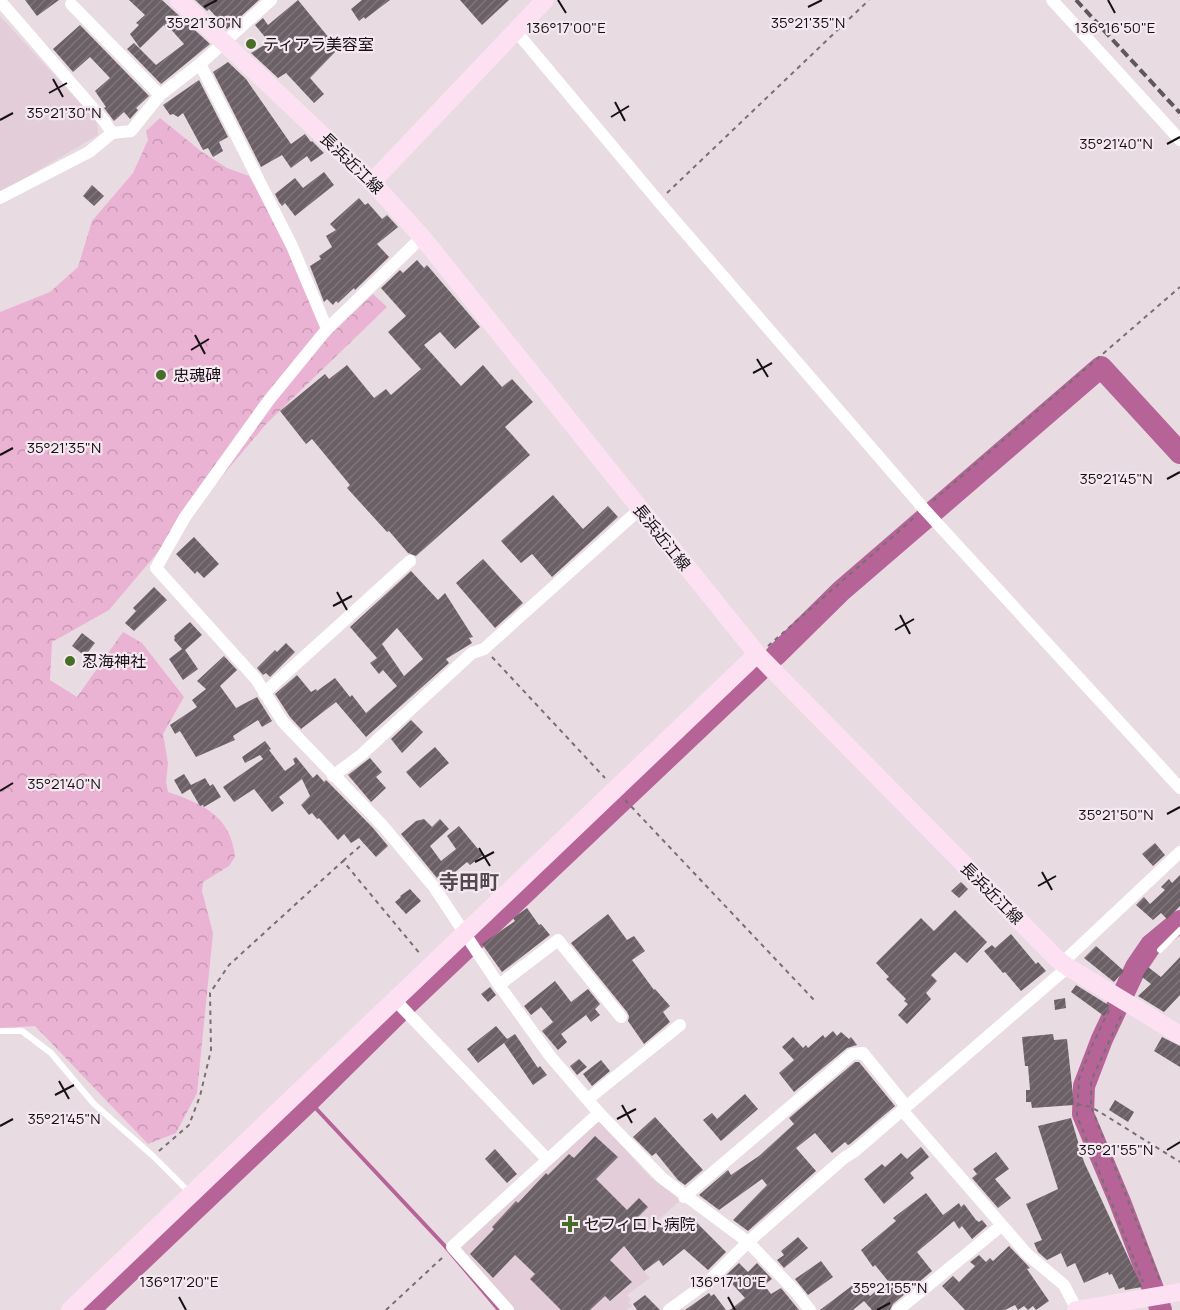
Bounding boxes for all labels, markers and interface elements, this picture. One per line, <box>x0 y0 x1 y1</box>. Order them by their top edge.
text: 35°21'30"N <box>167 12 241 33</box>
text: 35°21'35"N <box>771 12 845 33</box>
text: 136°17'00"E <box>526 17 606 38</box>
text: 136°16'50"E <box>1075 17 1155 38</box>
place label: ティアラ美容室 <box>263 33 374 55</box>
marker: ティアラ美容室 <box>244 37 258 51</box>
text: 35°21'30"N <box>27 102 101 123</box>
street label: 長浜近江線 <box>316 127 388 199</box>
text: 35°21'40"N <box>1079 133 1153 154</box>
place label: 忠魂碑 <box>173 364 221 386</box>
marker: 忠魂碑 <box>154 368 168 382</box>
text: 35°21'35"N <box>27 437 101 458</box>
text: 35°21'45"N <box>1079 468 1153 489</box>
street label: 長浜近江線 <box>628 499 696 575</box>
place label: 忍海神社 <box>82 650 146 672</box>
marker: 忍海神社 <box>63 654 77 668</box>
text: 35°21'40"N <box>27 773 101 794</box>
text: 35°21'50"N <box>1078 804 1154 825</box>
street label: 長浜近江線 <box>956 857 1028 929</box>
district label: 寺田町 <box>439 868 499 895</box>
text: 35°21'45"N <box>27 1108 101 1129</box>
text: 35°21'55"N <box>1079 1139 1153 1160</box>
place label: セフィロト病院 <box>584 1213 696 1235</box>
marker: セフィロト病院 <box>561 1215 579 1233</box>
text: 136°17'20"E <box>140 1271 218 1292</box>
text: 136°17'10"E <box>690 1271 766 1292</box>
text: 35°21'55"N <box>853 1277 927 1298</box>

